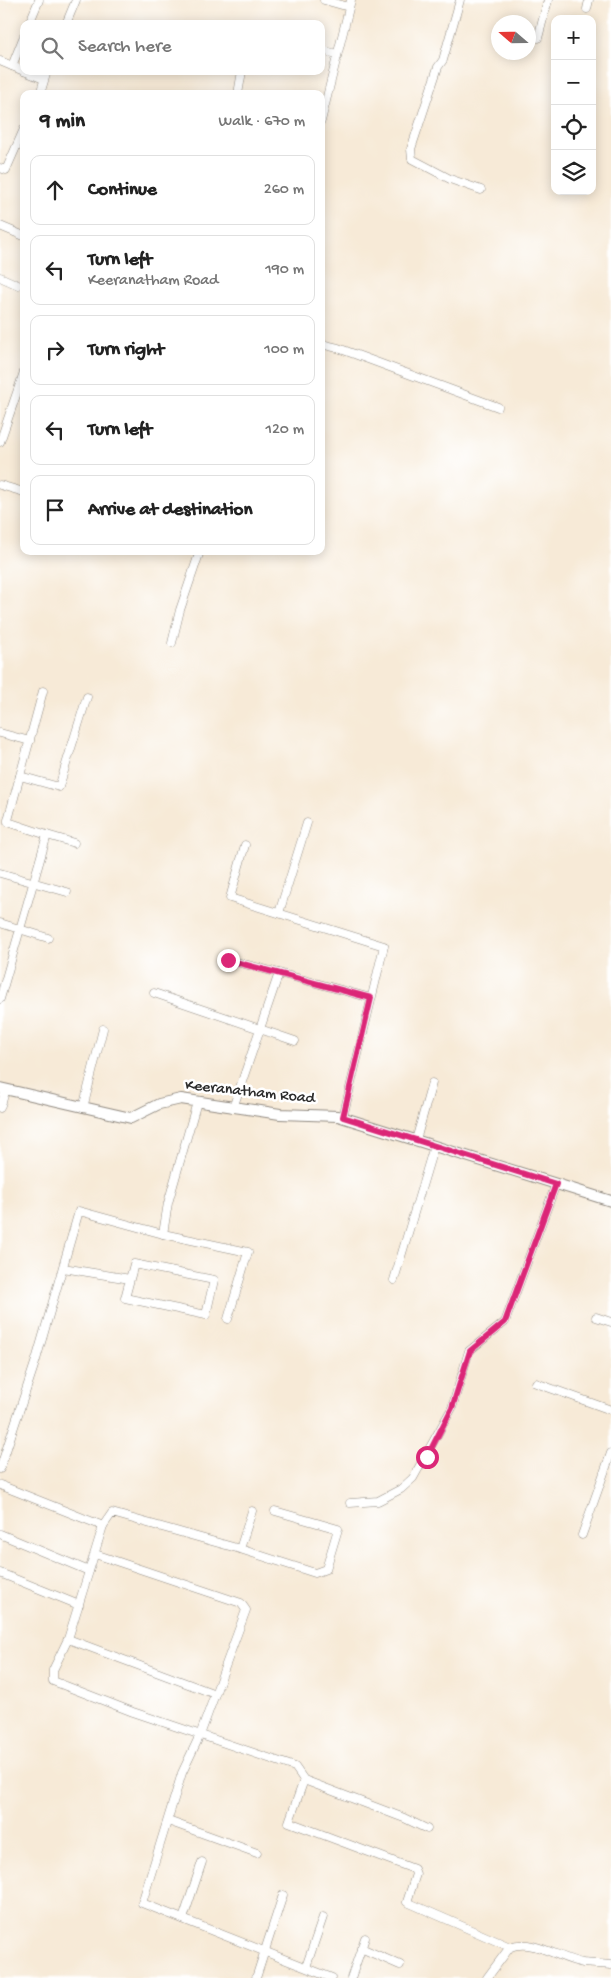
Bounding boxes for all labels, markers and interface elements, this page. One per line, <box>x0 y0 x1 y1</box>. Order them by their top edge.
north arrow <box>491 15 536 60</box>
map controls <box>551 15 596 195</box>
button: + <box>551 15 596 60</box>
search box <box>20 20 325 75</box>
icon: search <box>38 34 66 62</box>
text: Search here <box>78 36 172 59</box>
button: − <box>551 60 596 105</box>
button: locate <box>551 105 596 150</box>
text: 9 min <box>40 110 85 135</box>
text: Walk · 670 m <box>219 113 305 132</box>
button: layers <box>551 150 596 195</box>
icon: ahead <box>41 176 69 204</box>
text: Continue <box>88 179 157 202</box>
text: 260 m <box>264 181 304 200</box>
text: Turn left <box>88 249 152 272</box>
icon: left <box>41 256 69 284</box>
text: 190 m <box>265 261 304 280</box>
text: Keeranatham Road <box>88 272 218 291</box>
icon: right <box>41 336 69 364</box>
text: Turn right <box>88 339 164 362</box>
text: 100 m <box>264 341 304 360</box>
icon: left <box>41 416 69 444</box>
text: Turn left <box>88 419 152 442</box>
text: 120 m <box>265 421 304 440</box>
icon: arrive <box>41 496 69 524</box>
text: Arrive at destination <box>88 499 252 522</box>
route end <box>217 949 240 972</box>
street label: Keeranatham Road <box>184 1077 317 1109</box>
route start <box>416 1446 439 1469</box>

